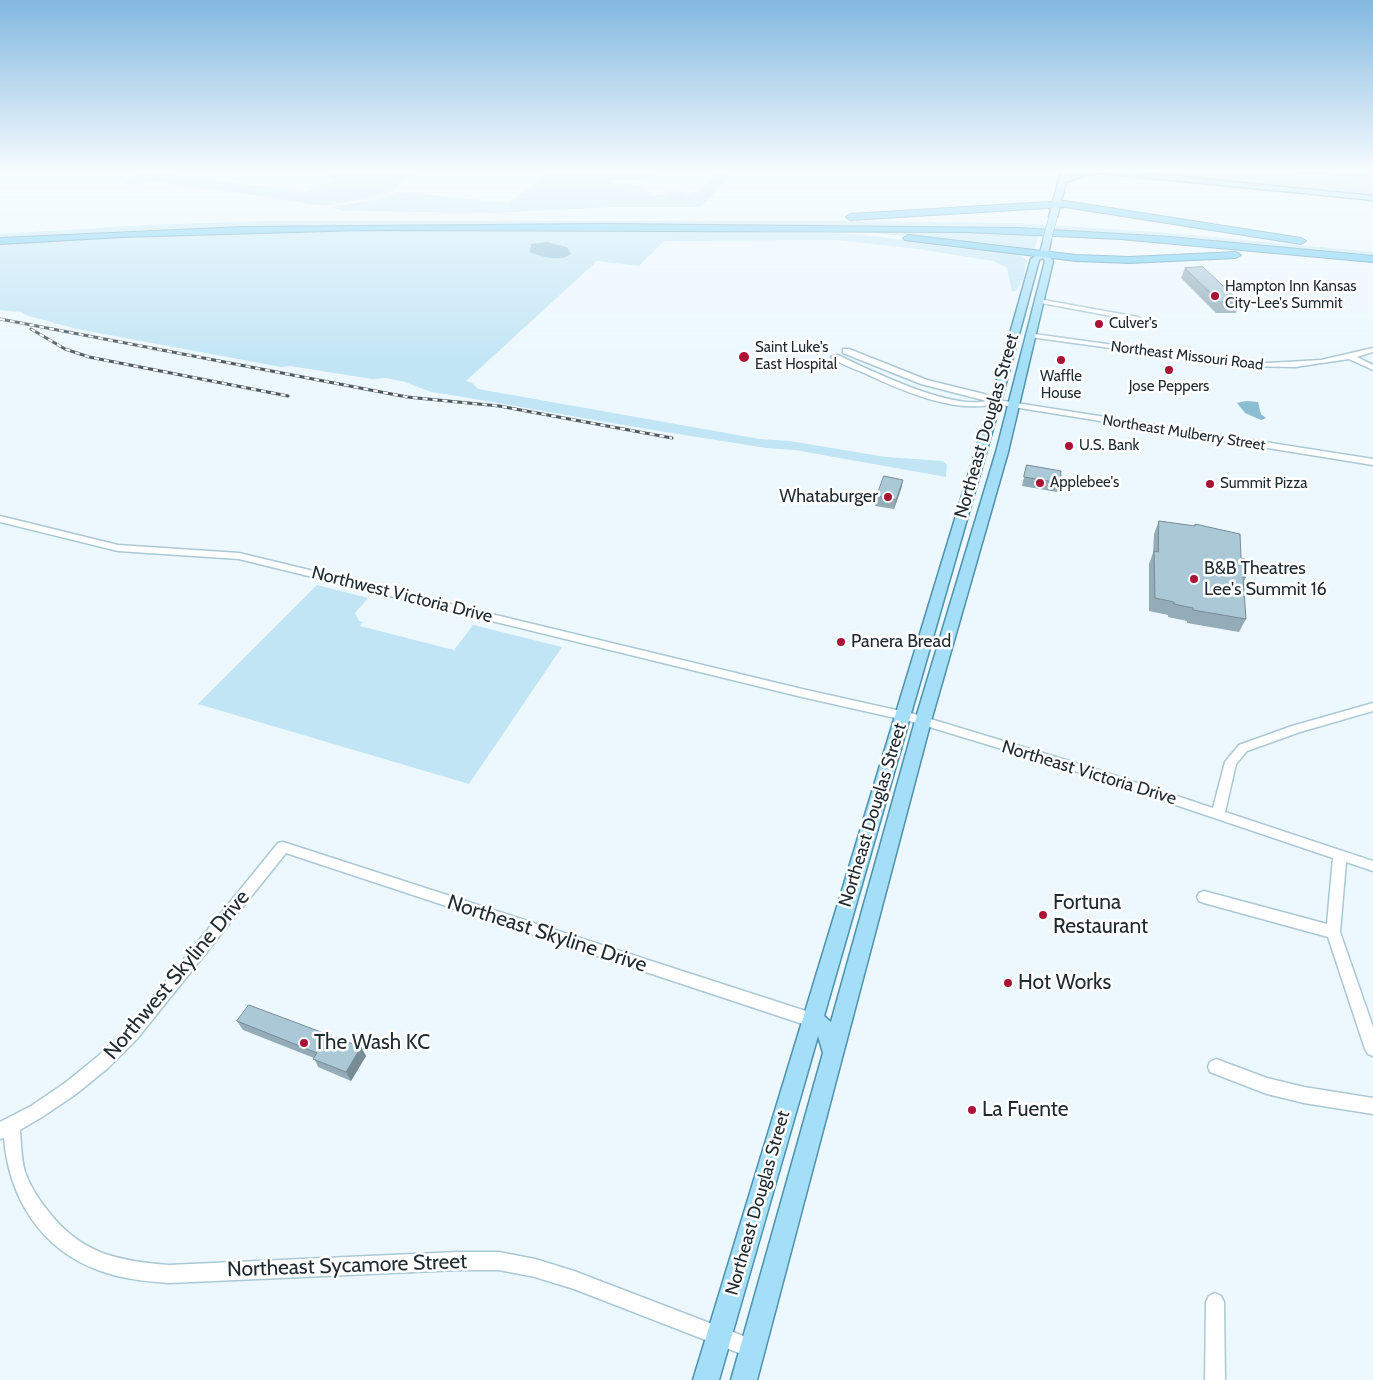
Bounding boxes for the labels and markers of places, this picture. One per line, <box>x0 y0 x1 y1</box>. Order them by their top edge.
place label: Hampton Inn Kansas City-Lee's Summit <box>1225 278 1357 313</box>
marker: Hampton Inn Kansas City-Lee's Summit <box>1209 290 1221 302</box>
place label: Culver's <box>1109 315 1158 333</box>
marker: Culver's <box>1093 318 1105 330</box>
place label: Saint Luke's East Hospital <box>755 339 837 374</box>
marker: Saint Luke's East Hospital <box>737 350 751 364</box>
marker: Waffle House <box>1055 354 1067 366</box>
marker: Jose Peppers <box>1163 364 1175 376</box>
place label: Waffle House <box>1040 368 1082 403</box>
place label: Jose Peppers <box>1129 378 1209 396</box>
place label: U.S. Bank <box>1079 437 1139 455</box>
marker: U.S. Bank <box>1063 440 1075 452</box>
place label: Applebee's <box>1050 474 1119 492</box>
place label: Summit Pizza <box>1220 475 1307 493</box>
marker: Applebee's <box>1034 477 1046 489</box>
marker: Summit Pizza <box>1204 478 1216 490</box>
place label: Whataburger <box>779 486 878 508</box>
marker: Whataburger <box>882 491 894 503</box>
place label: B&B Theatres Lee's Summit 16 <box>1204 558 1327 600</box>
marker: B&B Theatres Lee's Summit 16 <box>1188 573 1200 585</box>
place label: Panera Bread <box>851 631 951 653</box>
marker: Panera Bread <box>835 636 847 648</box>
place label: Fortuna Restaurant <box>1053 890 1148 940</box>
marker: Fortuna Restaurant <box>1037 909 1049 921</box>
place label: Hot Works <box>1018 970 1111 996</box>
marker: Hot Works <box>1002 977 1014 989</box>
place label: The Wash KC <box>314 1030 430 1056</box>
marker: The Wash KC <box>298 1037 310 1049</box>
place label: La Fuente <box>982 1097 1069 1123</box>
marker: La Fuente <box>966 1104 978 1116</box>

